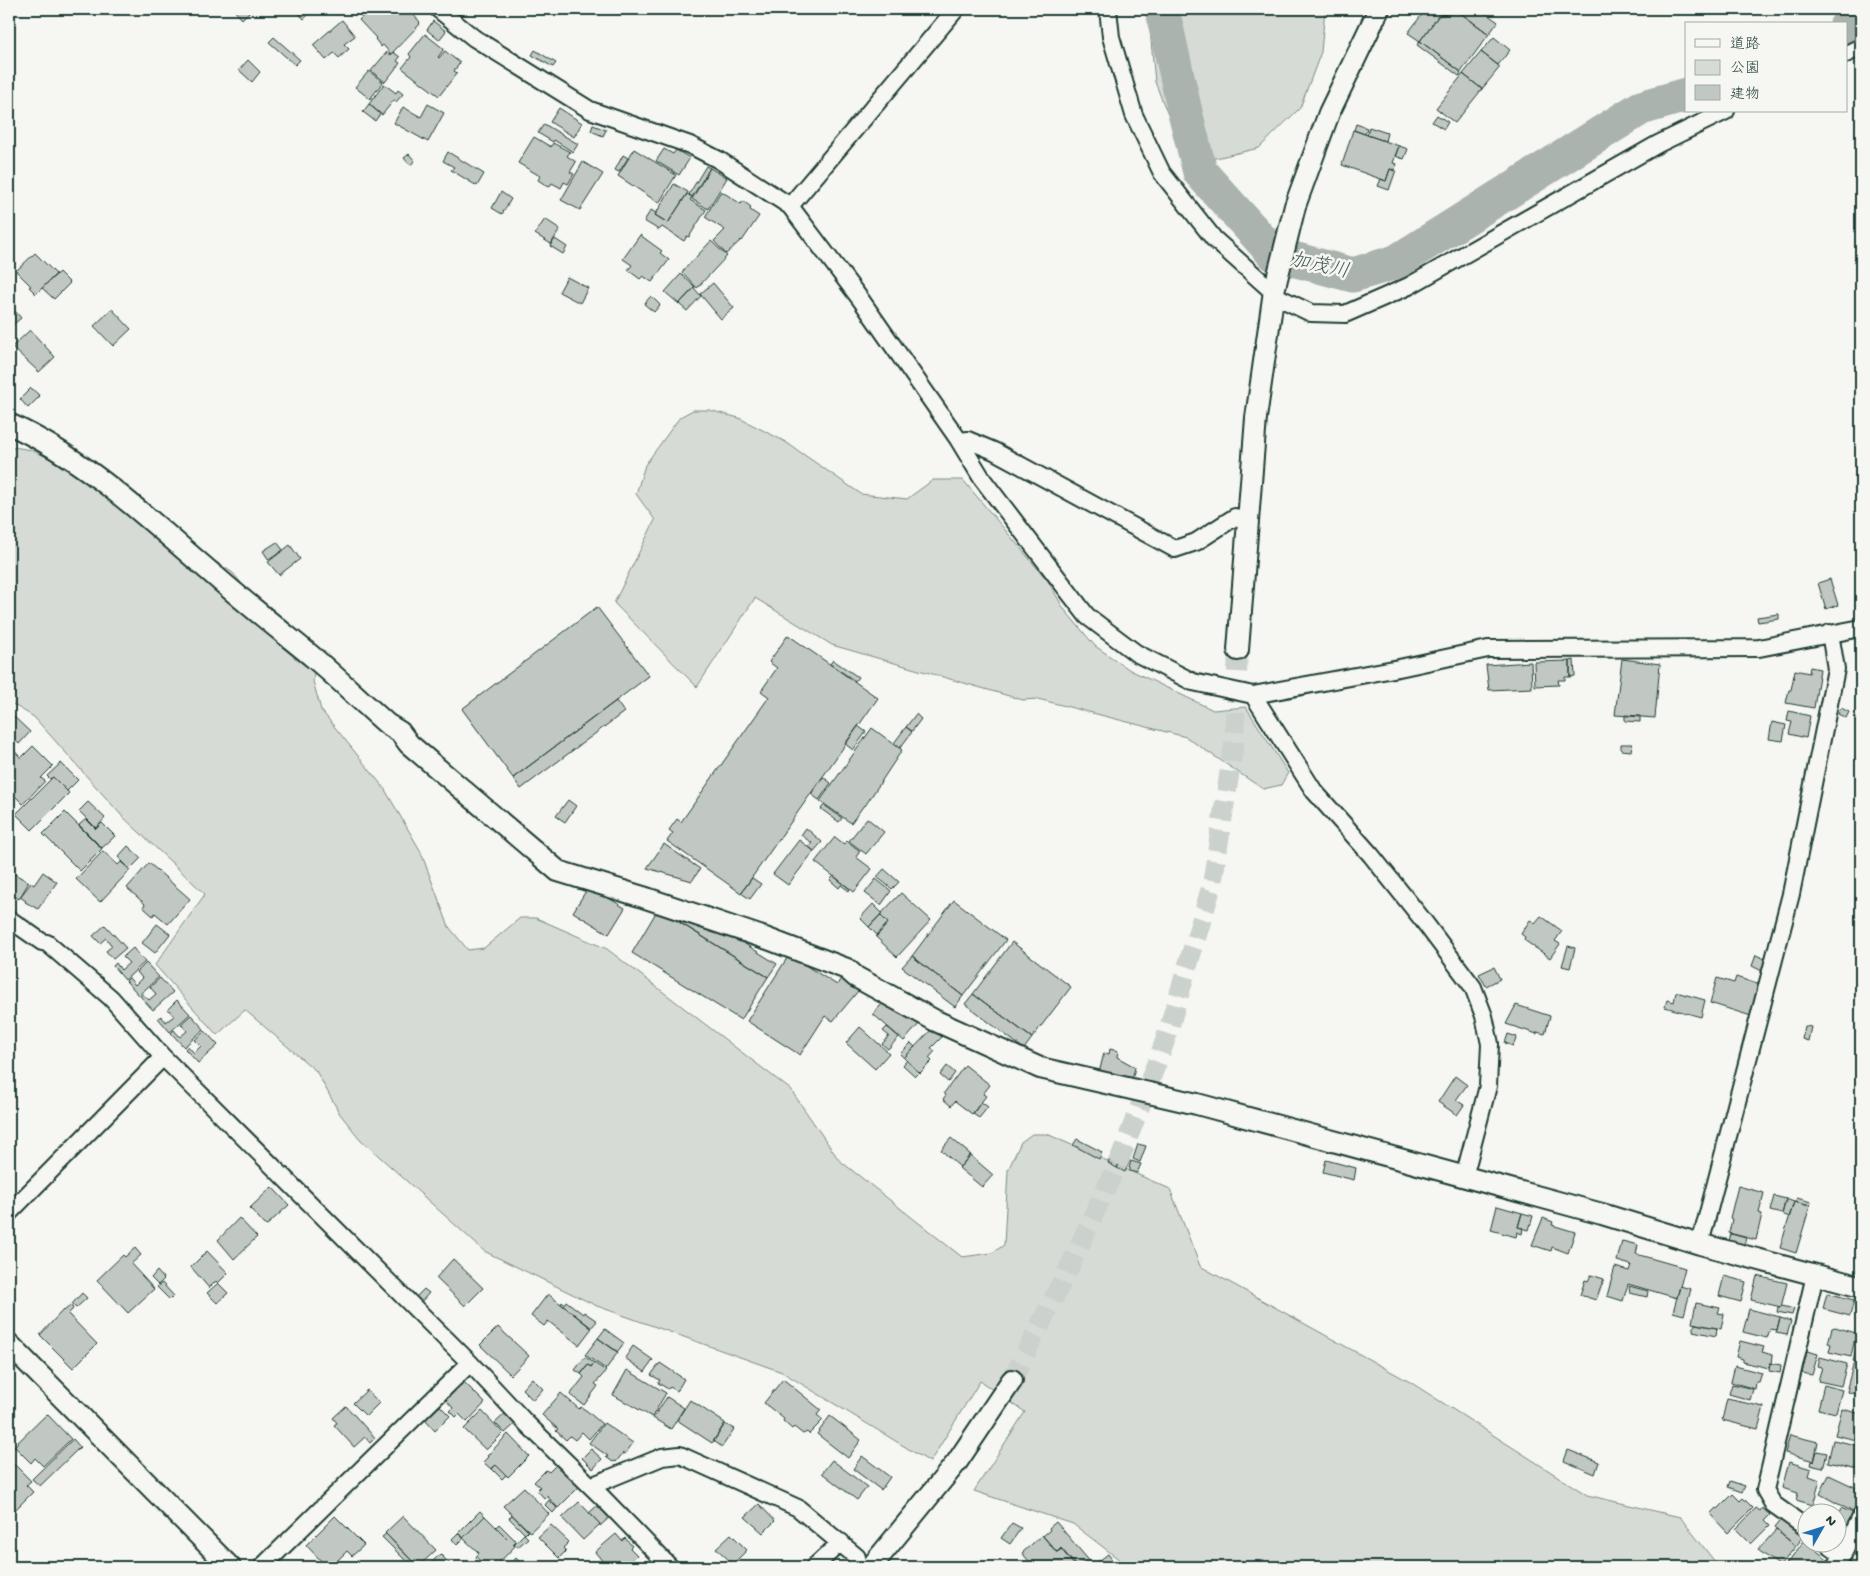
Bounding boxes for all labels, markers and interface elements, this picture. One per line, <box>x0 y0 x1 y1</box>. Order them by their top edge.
legend <box>1685 22 1848 112</box>
text: 道路 <box>1730 36 1760 54</box>
text: 公園 <box>1730 60 1760 78</box>
text: 建物 <box>1730 86 1760 104</box>
water label: 加茂川 <box>1288 248 1351 285</box>
north arrow <box>1798 1504 1848 1554</box>
text: N <box>1821 1512 1840 1530</box>

